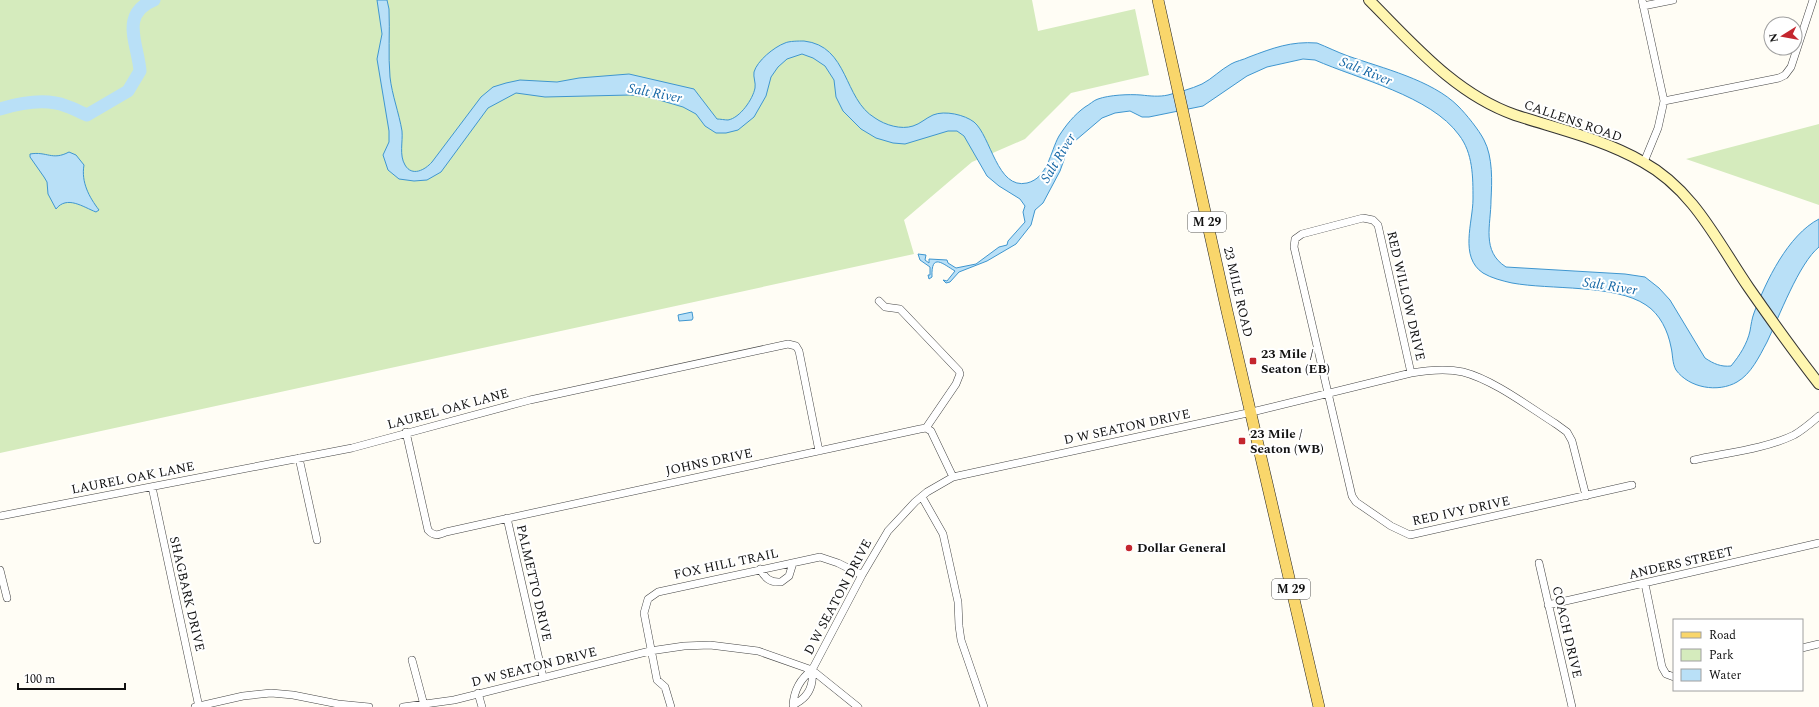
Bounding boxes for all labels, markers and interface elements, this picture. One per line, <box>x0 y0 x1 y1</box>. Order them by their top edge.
north arrow <box>1763 16 1803 56</box>
text: N <box>1764 32 1783 44</box>
water label: Salt River <box>1337 51 1396 91</box>
water label: Salt River <box>626 77 684 109</box>
street label: CALLENS ROAD <box>1521 95 1625 147</box>
water label: Salt River <box>1035 129 1081 187</box>
road number: M 29 <box>1188 212 1226 232</box>
street label: RED WILLOW DRIVE <box>1381 229 1431 363</box>
street label: 23 MILE ROAD <box>1218 245 1258 339</box>
water label: Salt River <box>1581 271 1639 301</box>
place label: 23 Mile / Seaton (EB) <box>1261 344 1330 379</box>
marker: 23 Mile / Seaton (EB) <box>1248 356 1258 366</box>
street label: LAUREL OAK LANE <box>385 383 511 435</box>
street label: D W SEATON DRIVE <box>1062 404 1192 450</box>
place label: 23 Mile / Seaton (WB) <box>1250 424 1324 459</box>
marker: 23 Mile / Seaton (WB) <box>1237 436 1247 446</box>
street label: JOHNS DRIVE <box>664 443 754 481</box>
street label: LAUREL OAK LANE <box>70 456 196 500</box>
street label: RED IVY DRIVE <box>1410 491 1512 531</box>
street label: PALMETTO DRIVE <box>511 523 557 643</box>
street label: SHAGBARK DRIVE <box>164 534 210 654</box>
street label: D W SEATON DRIVE <box>799 535 877 659</box>
place label: Dollar General <box>1137 538 1226 558</box>
street label: ANDERS STREET <box>1626 541 1736 585</box>
street label: FOX HILL TRAIL <box>672 543 780 585</box>
marker: Dollar General <box>1124 543 1134 553</box>
road number: M 29 <box>1272 579 1310 599</box>
street label: COACH DRIVE <box>1547 584 1587 680</box>
legend <box>1673 619 1803 691</box>
text: Road <box>1709 626 1736 645</box>
street label: D W SEATON DRIVE <box>469 642 599 692</box>
text: Park <box>1709 646 1734 665</box>
scale bar <box>18 665 125 691</box>
text: Water <box>1709 666 1741 685</box>
text: 100 m <box>24 670 55 689</box>

